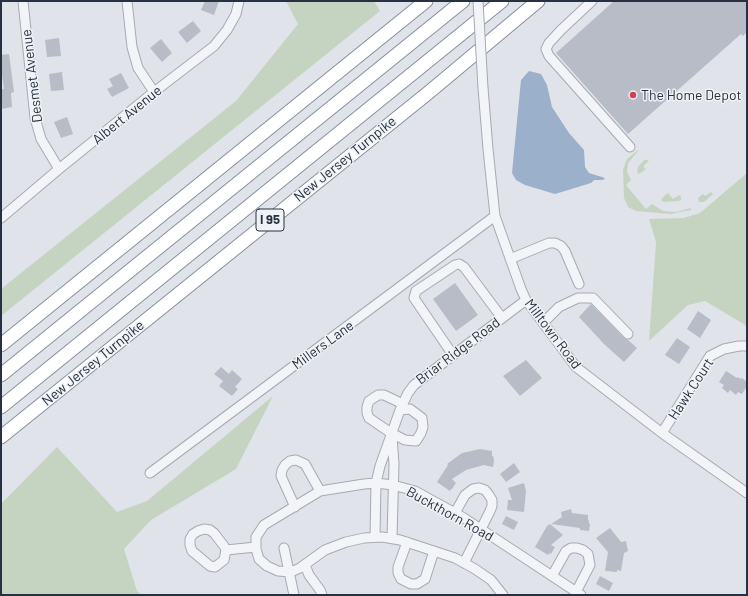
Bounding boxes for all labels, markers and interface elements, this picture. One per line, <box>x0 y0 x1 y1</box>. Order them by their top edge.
street label: Desmet Avenue <box>18 28 46 124</box>
street label: Albert Avenue <box>89 82 165 148</box>
place label: The Home Depot <box>641 87 742 103</box>
marker: The Home Depot <box>628 90 638 100</box>
street label: New Jersey Turnpike <box>291 113 399 205</box>
road number: I 95 <box>256 209 284 231</box>
street label: Milltown Road <box>521 296 585 372</box>
street label: Briar Ridge Road <box>413 314 503 388</box>
street label: New Jersey Turnpike <box>39 317 147 409</box>
street label: Millers Lane <box>289 317 357 373</box>
street label: Hawk Court <box>665 355 717 423</box>
street label: Buckthorn Road <box>404 483 496 545</box>

